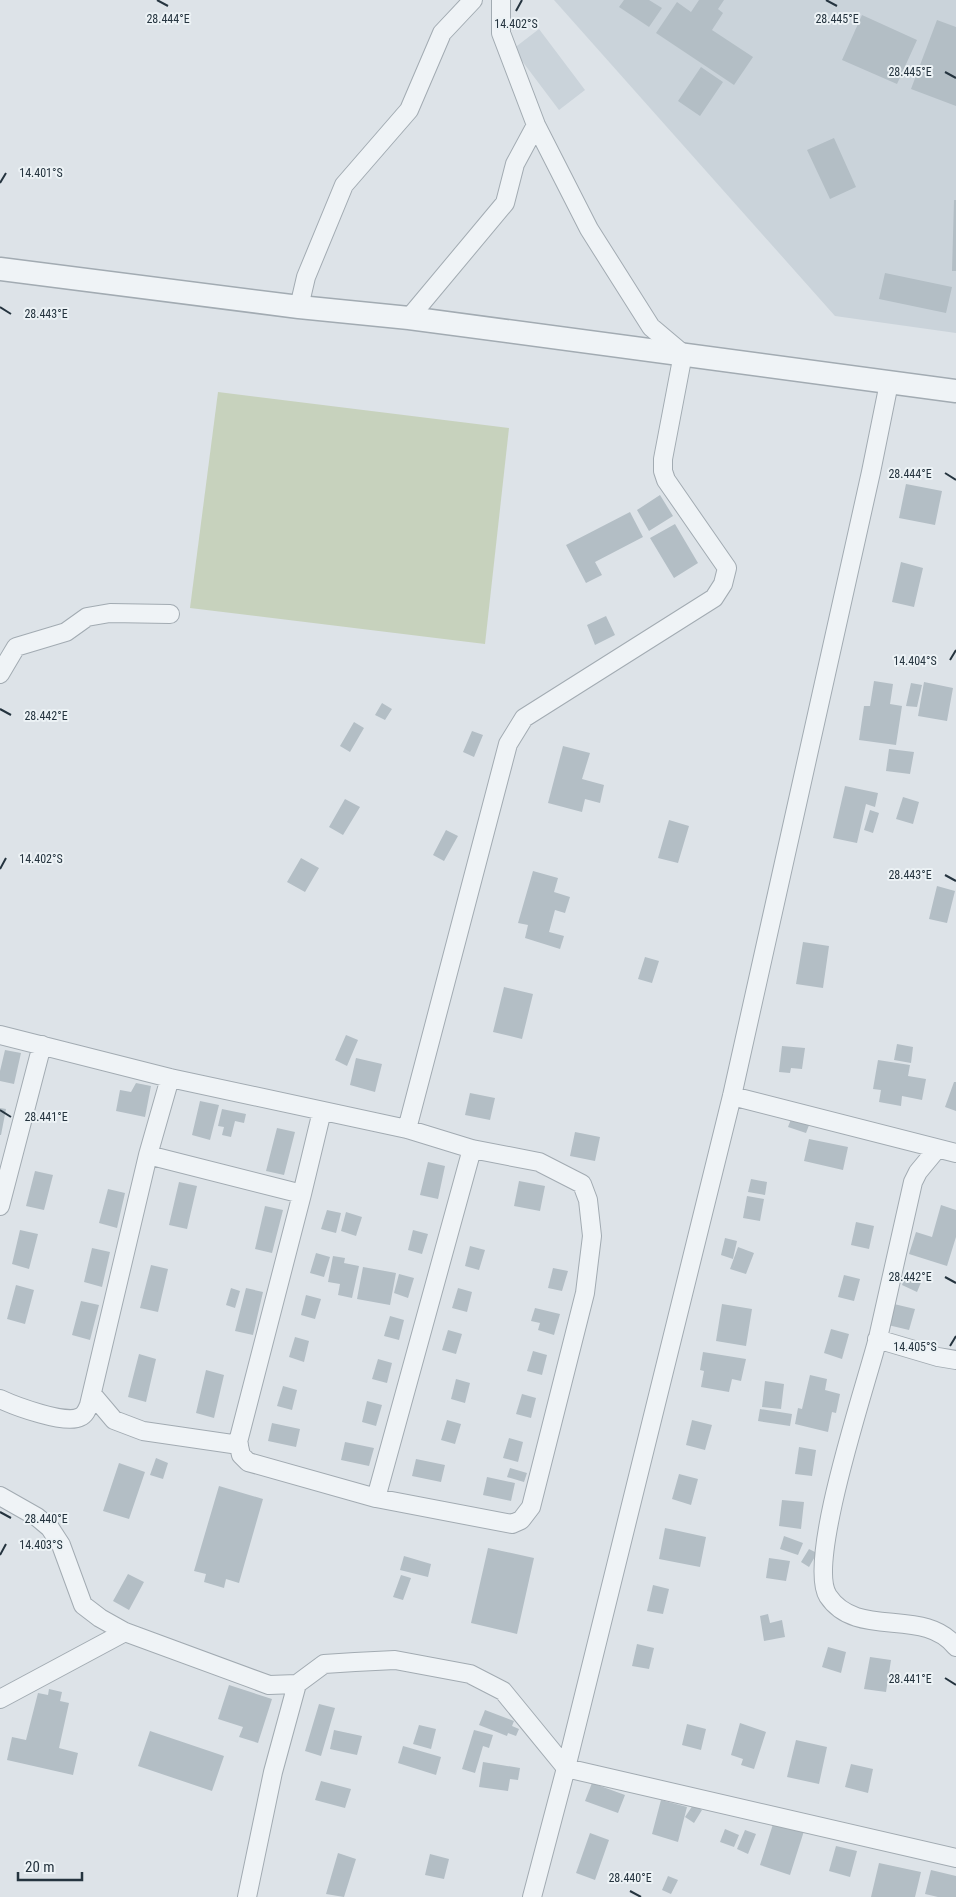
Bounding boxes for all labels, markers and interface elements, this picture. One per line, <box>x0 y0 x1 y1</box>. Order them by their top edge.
text: 28.444°E <box>146 12 190 26</box>
text: 28.445°E <box>815 12 859 26</box>
text: 14.402°S <box>494 17 538 31</box>
text: 28.445°E <box>888 65 932 79</box>
text: 14.401°S <box>19 166 63 180</box>
text: 28.443°E <box>24 307 68 321</box>
text: 28.444°E <box>888 467 932 481</box>
text: 14.404°S <box>893 654 937 668</box>
text: 28.442°E <box>24 709 68 723</box>
text: 14.402°S <box>19 852 63 866</box>
text: 28.443°E <box>888 868 932 882</box>
text: 28.441°E <box>24 1110 68 1124</box>
text: 28.442°E <box>888 1270 932 1284</box>
text: 14.405°S <box>893 1340 937 1354</box>
text: 28.440°E <box>24 1512 68 1526</box>
text: 14.403°S <box>19 1538 63 1552</box>
text: 28.441°E <box>888 1672 932 1686</box>
scale bar <box>18 1850 81 1882</box>
text: 20 m <box>25 1858 55 1876</box>
text: 28.440°E <box>608 1871 652 1885</box>

